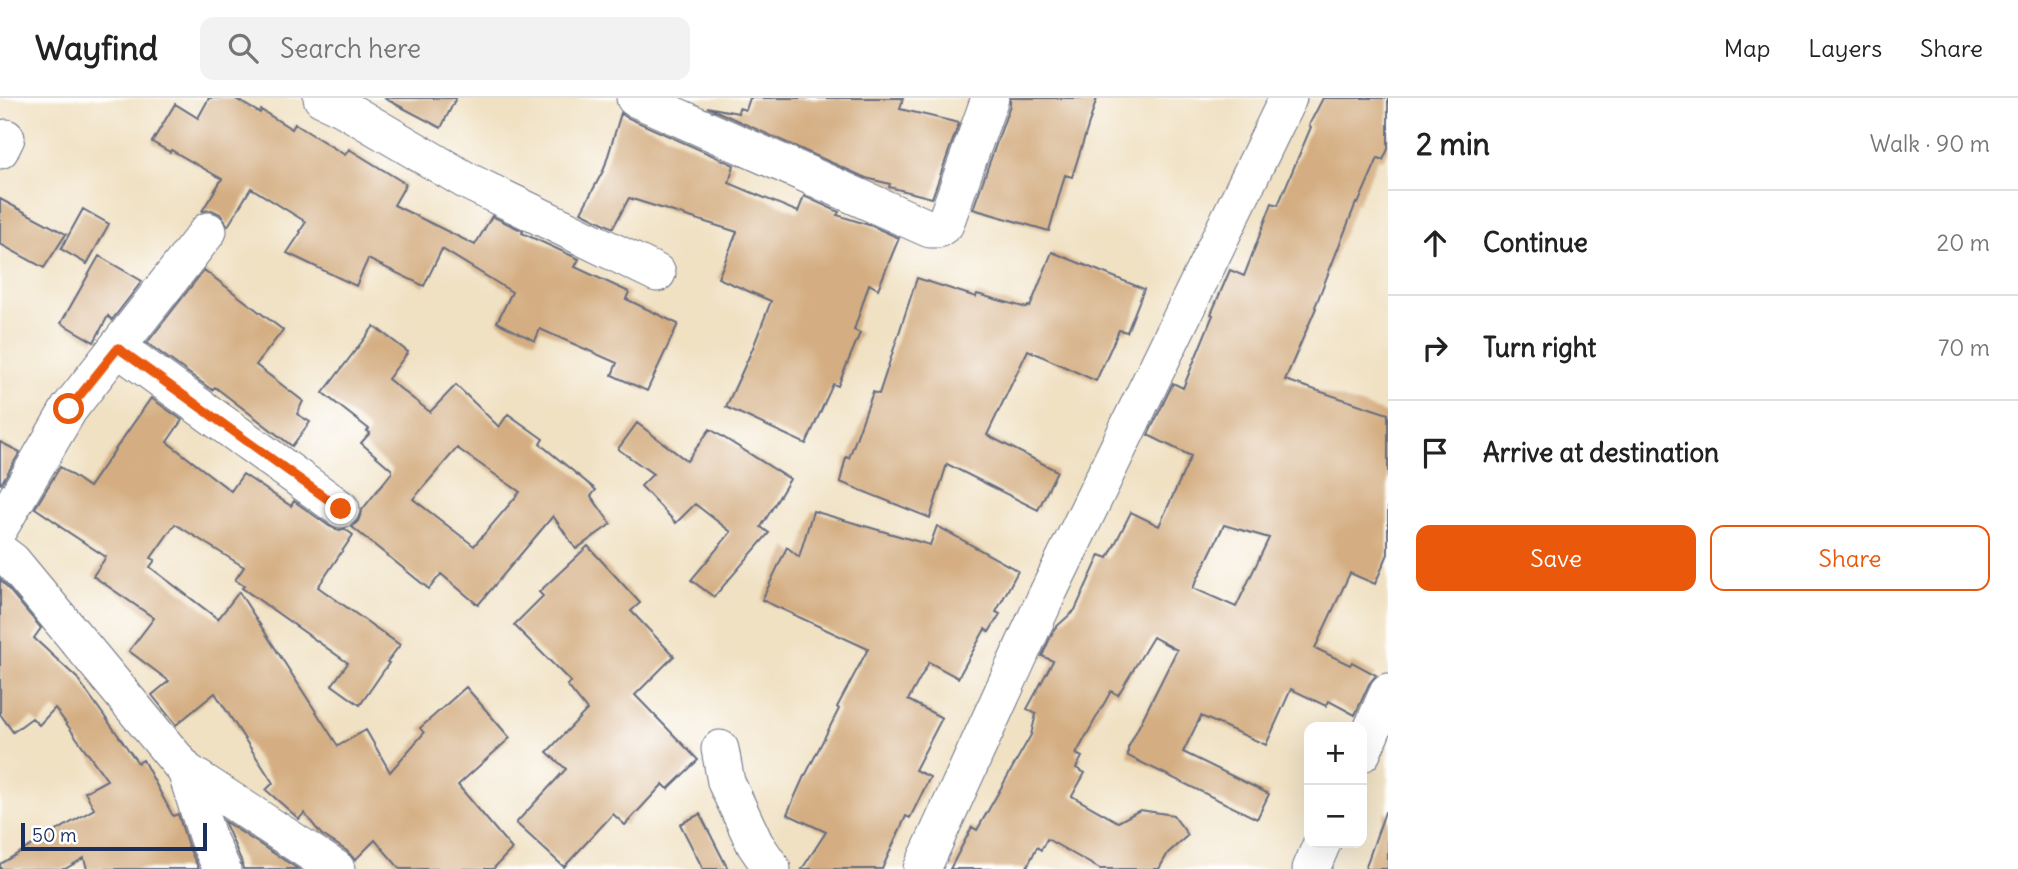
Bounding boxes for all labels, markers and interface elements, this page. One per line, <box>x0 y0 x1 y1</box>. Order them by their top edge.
search box <box>200 17 690 80</box>
text: Wayfind <box>35 27 158 69</box>
icon: search <box>224 29 262 67</box>
text: Search here <box>280 32 421 65</box>
text: Map <box>1724 33 1770 63</box>
text: Layers <box>1808 33 1882 63</box>
text: Share <box>1920 33 1983 63</box>
text: 2 min <box>1416 125 1490 163</box>
text: Walk · 90 m <box>1870 129 1990 158</box>
icon: ahead <box>1416 224 1454 262</box>
text: Continue <box>1483 226 1588 259</box>
text: 20 m <box>1937 228 1990 257</box>
icon: right <box>1416 329 1454 367</box>
text: Turn right <box>1483 331 1596 364</box>
text: 70 m <box>1938 333 1990 362</box>
route start <box>53 393 84 424</box>
icon: arrive <box>1416 434 1454 472</box>
text: Arrive at destination <box>1483 436 1719 469</box>
route end <box>325 493 356 524</box>
button: Save <box>1416 525 1696 591</box>
button: Share <box>1710 525 1990 591</box>
map controls <box>1304 722 1367 848</box>
button: + <box>1304 722 1367 785</box>
button: − <box>1304 785 1367 848</box>
scale bar <box>21 820 206 852</box>
text: 50 m <box>32 823 77 847</box>

